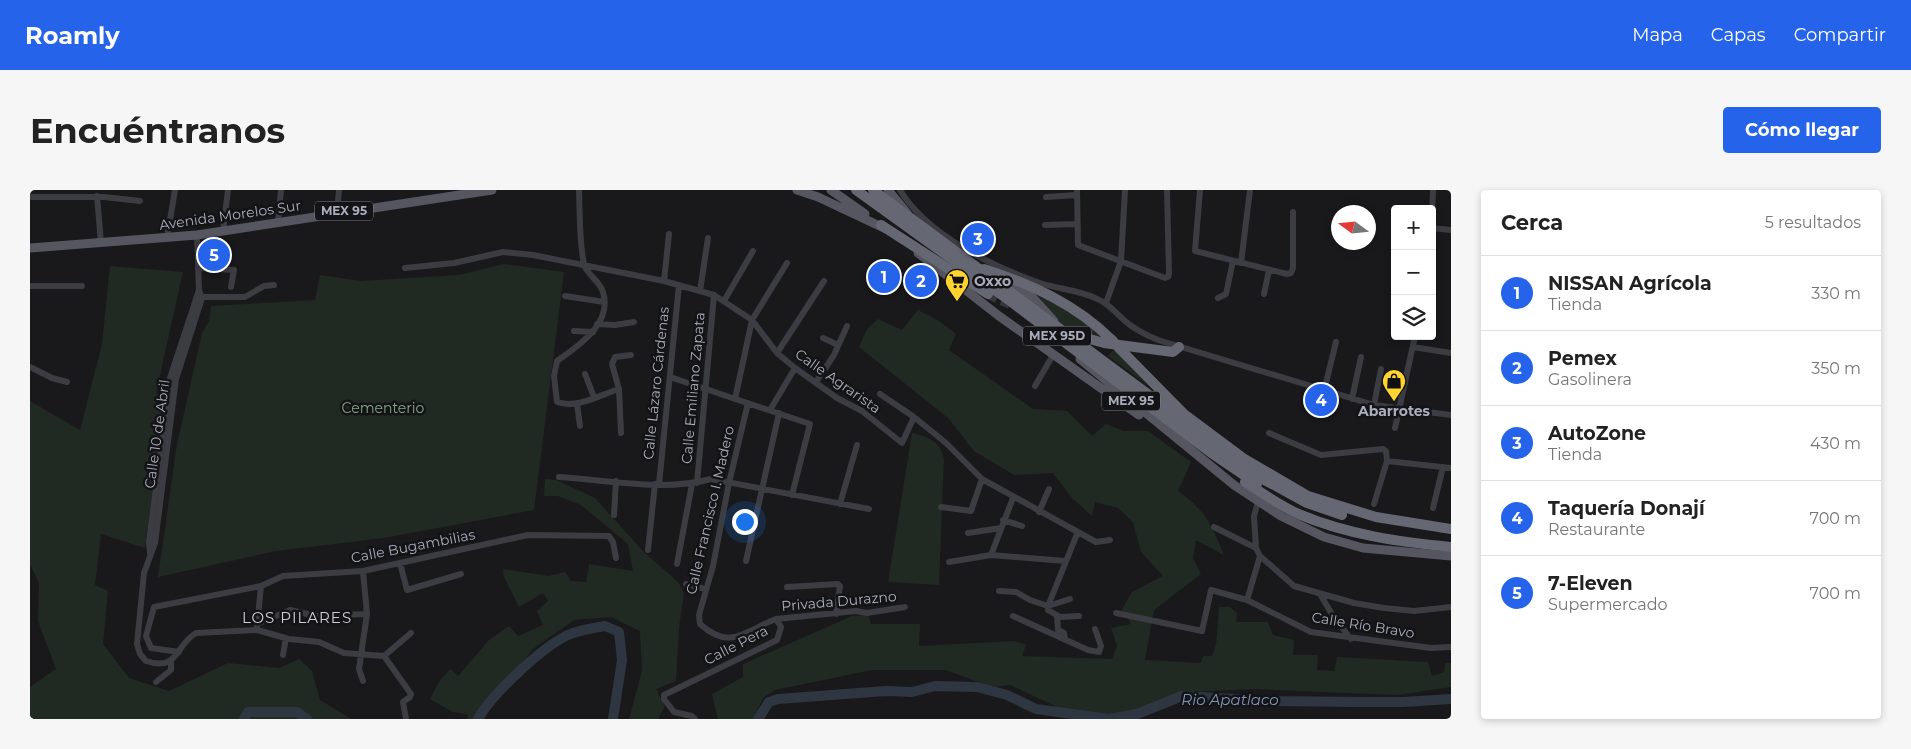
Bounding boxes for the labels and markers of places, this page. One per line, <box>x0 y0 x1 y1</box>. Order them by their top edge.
pin: 3 <box>962 220 994 258</box>
pin: 5 <box>198 236 230 274</box>
pin: 1 <box>868 258 900 296</box>
pin: 2 <box>905 262 937 300</box>
supermarket icon: Oxxo <box>944 268 970 302</box>
place label: Oxxo <box>974 272 1011 290</box>
shop icon: Abarrotes <box>1381 368 1407 402</box>
pin: 4 <box>1305 381 1337 419</box>
place label: Abarrotes <box>1357 402 1431 420</box>

